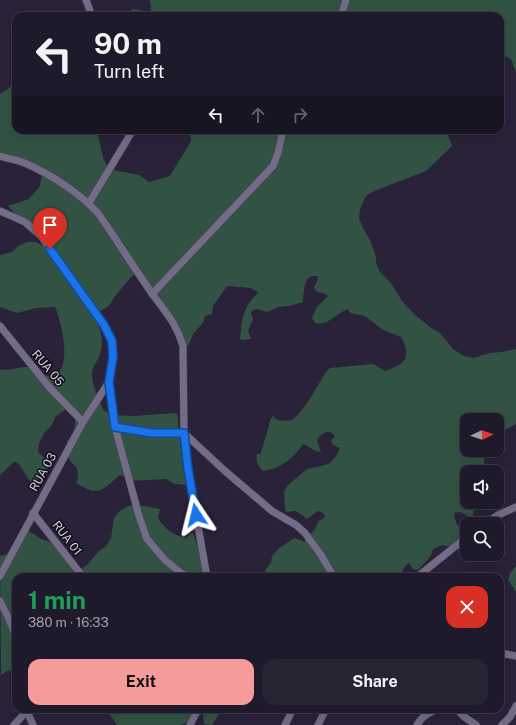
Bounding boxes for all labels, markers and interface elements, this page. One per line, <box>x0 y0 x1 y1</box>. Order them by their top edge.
text: 90 m <box>94 27 162 60</box>
icon: left <box>28 28 80 80</box>
text: Turn left <box>94 61 164 82</box>
icon: left <box>205 104 227 126</box>
icon: ahead <box>247 104 269 126</box>
icon: right <box>289 104 311 126</box>
pin <box>33 208 67 249</box>
icon: arrive <box>39 214 61 236</box>
street label: RUA 05 <box>29 347 67 389</box>
north arrow <box>460 413 504 457</box>
map controls <box>460 413 504 561</box>
street label: RUA 03 <box>27 450 59 494</box>
button: sound <box>460 465 504 509</box>
position arrow <box>175 494 217 536</box>
button: search <box>460 517 504 561</box>
street label: RUA 01 <box>49 518 85 558</box>
text: 1 min <box>28 586 86 614</box>
button: close <box>446 586 488 628</box>
text: 380 m · 16:33 <box>28 615 109 630</box>
button: Exit <box>28 659 254 705</box>
button: Share <box>262 659 488 705</box>

